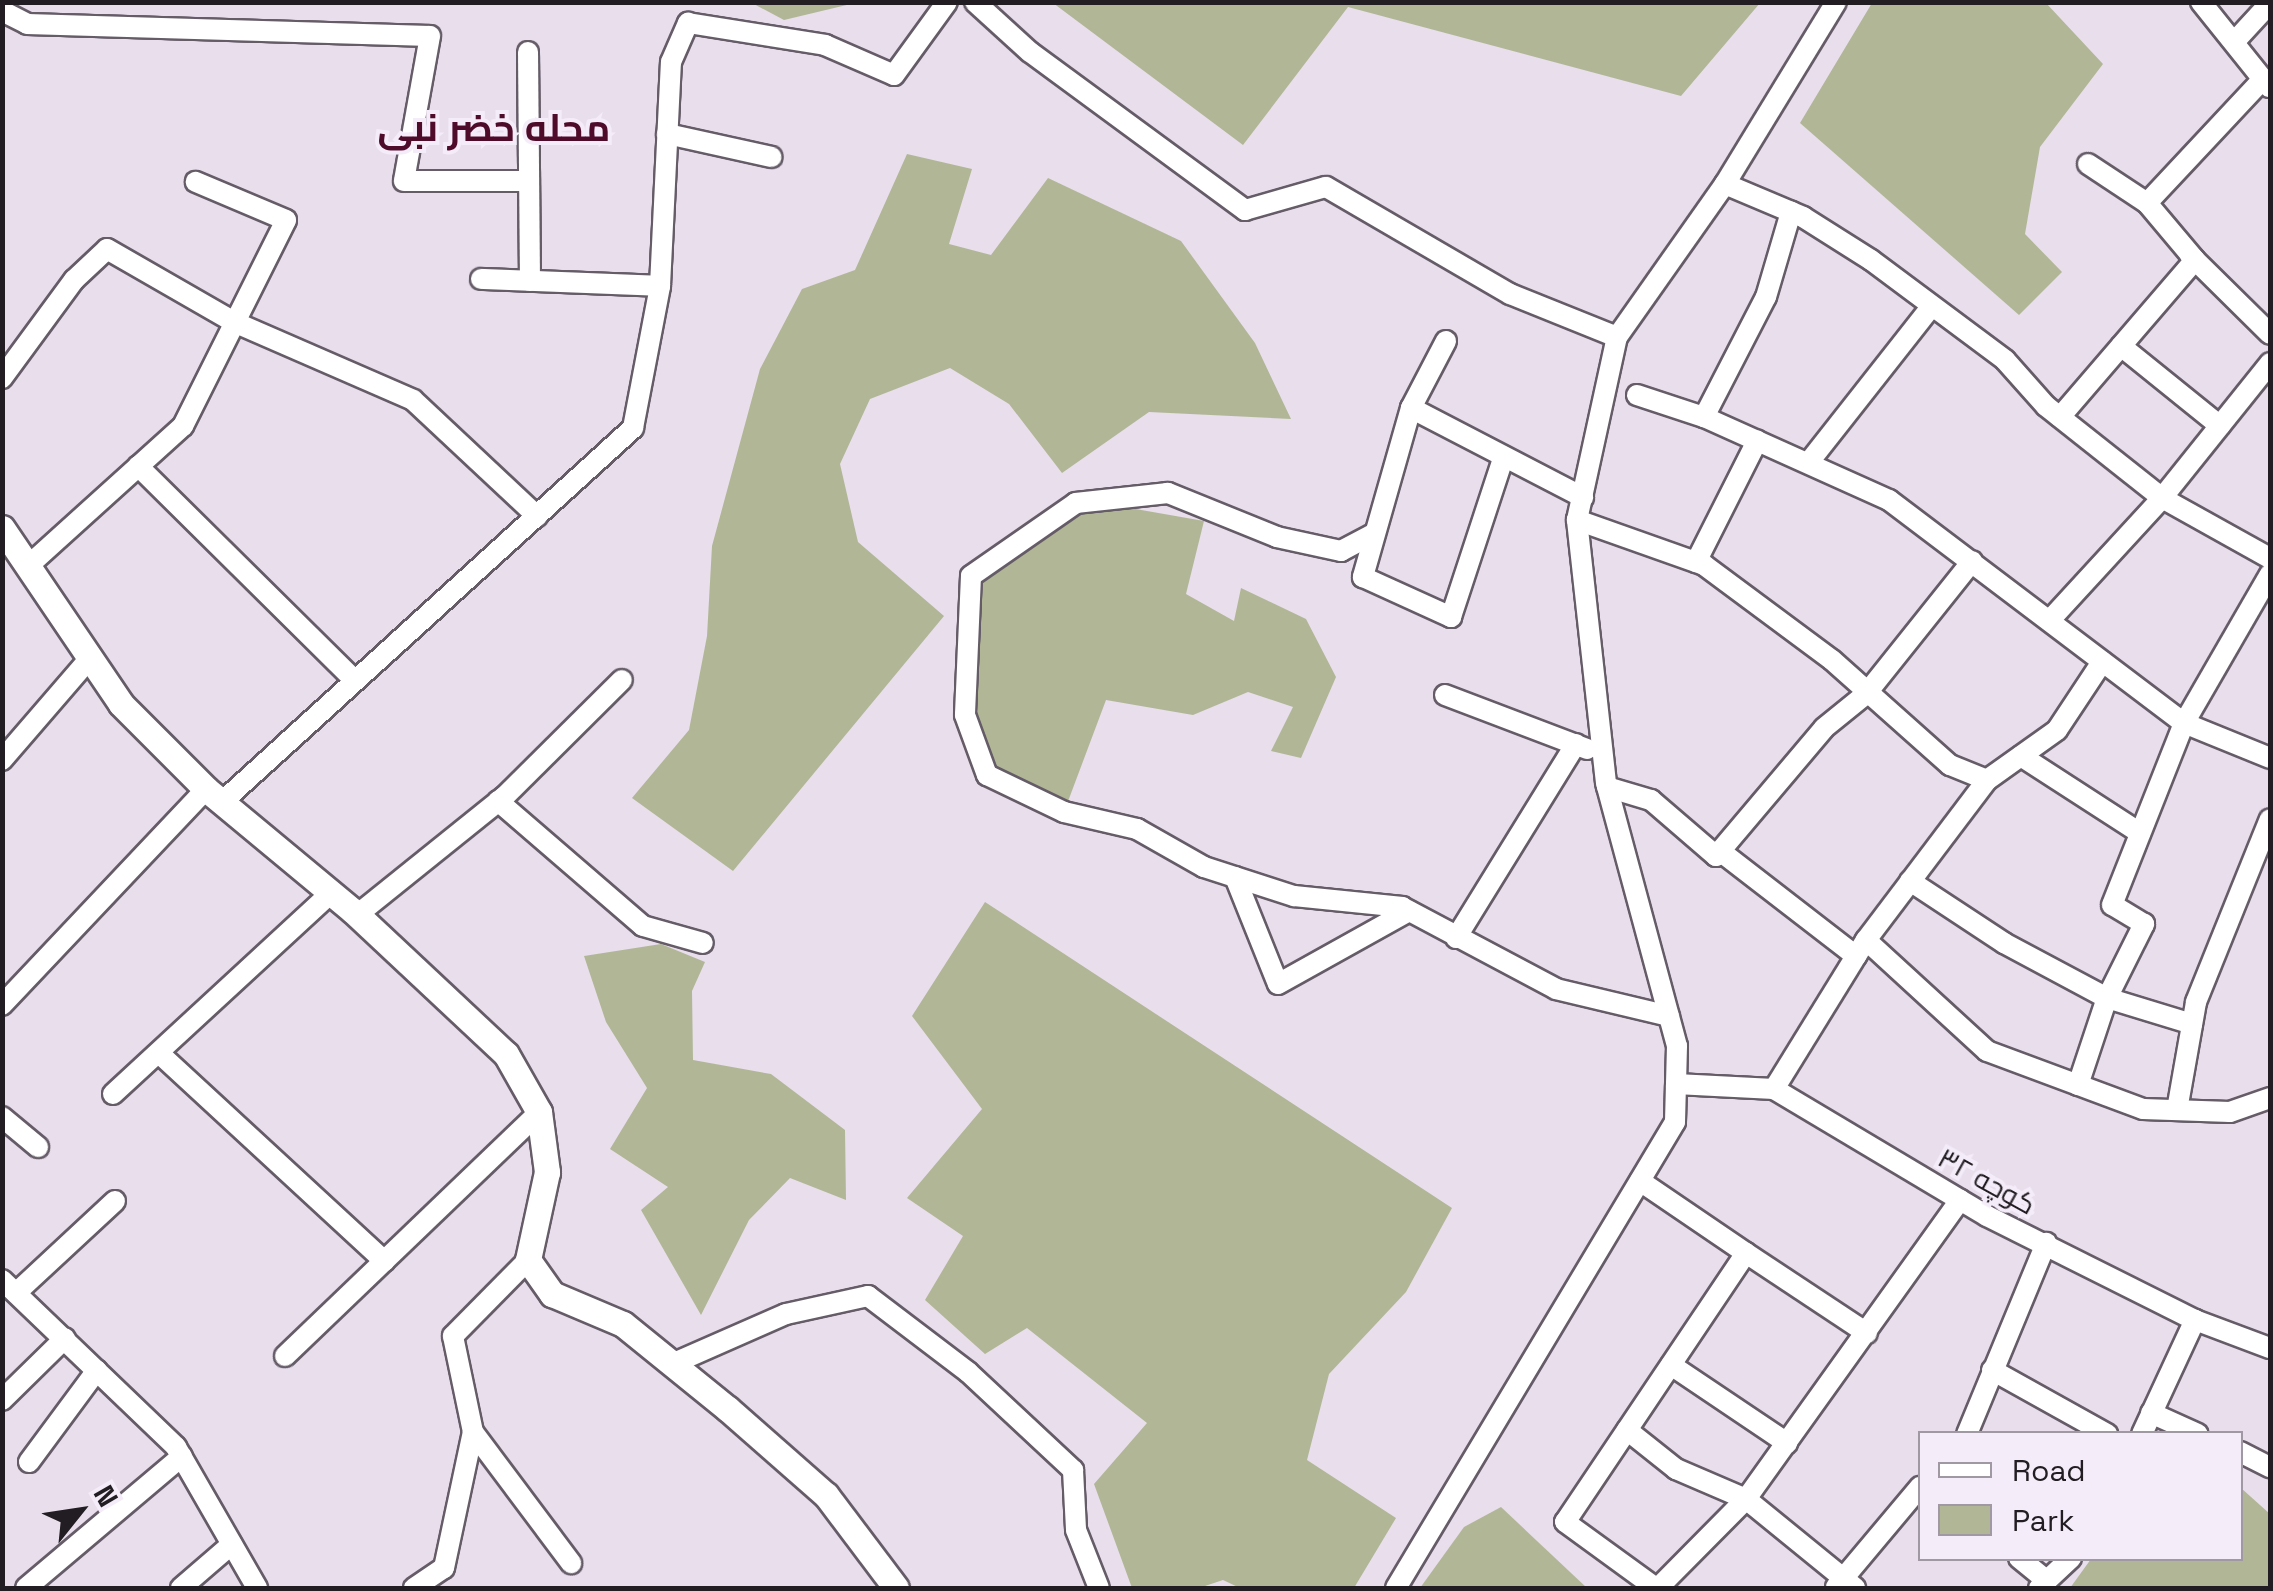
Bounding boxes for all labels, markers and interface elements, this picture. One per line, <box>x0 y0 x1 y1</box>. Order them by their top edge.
district label: محله خضر نبی <box>378 106 610 152</box>
street label: کوچه ۳۲ <box>1932 1141 2042 1221</box>
legend <box>1918 1431 2243 1561</box>
text: Road <box>2012 1451 2086 1490</box>
north arrow <box>30 1461 130 1561</box>
text: N <box>86 1479 126 1513</box>
text: Park <box>2012 1501 2074 1540</box>

